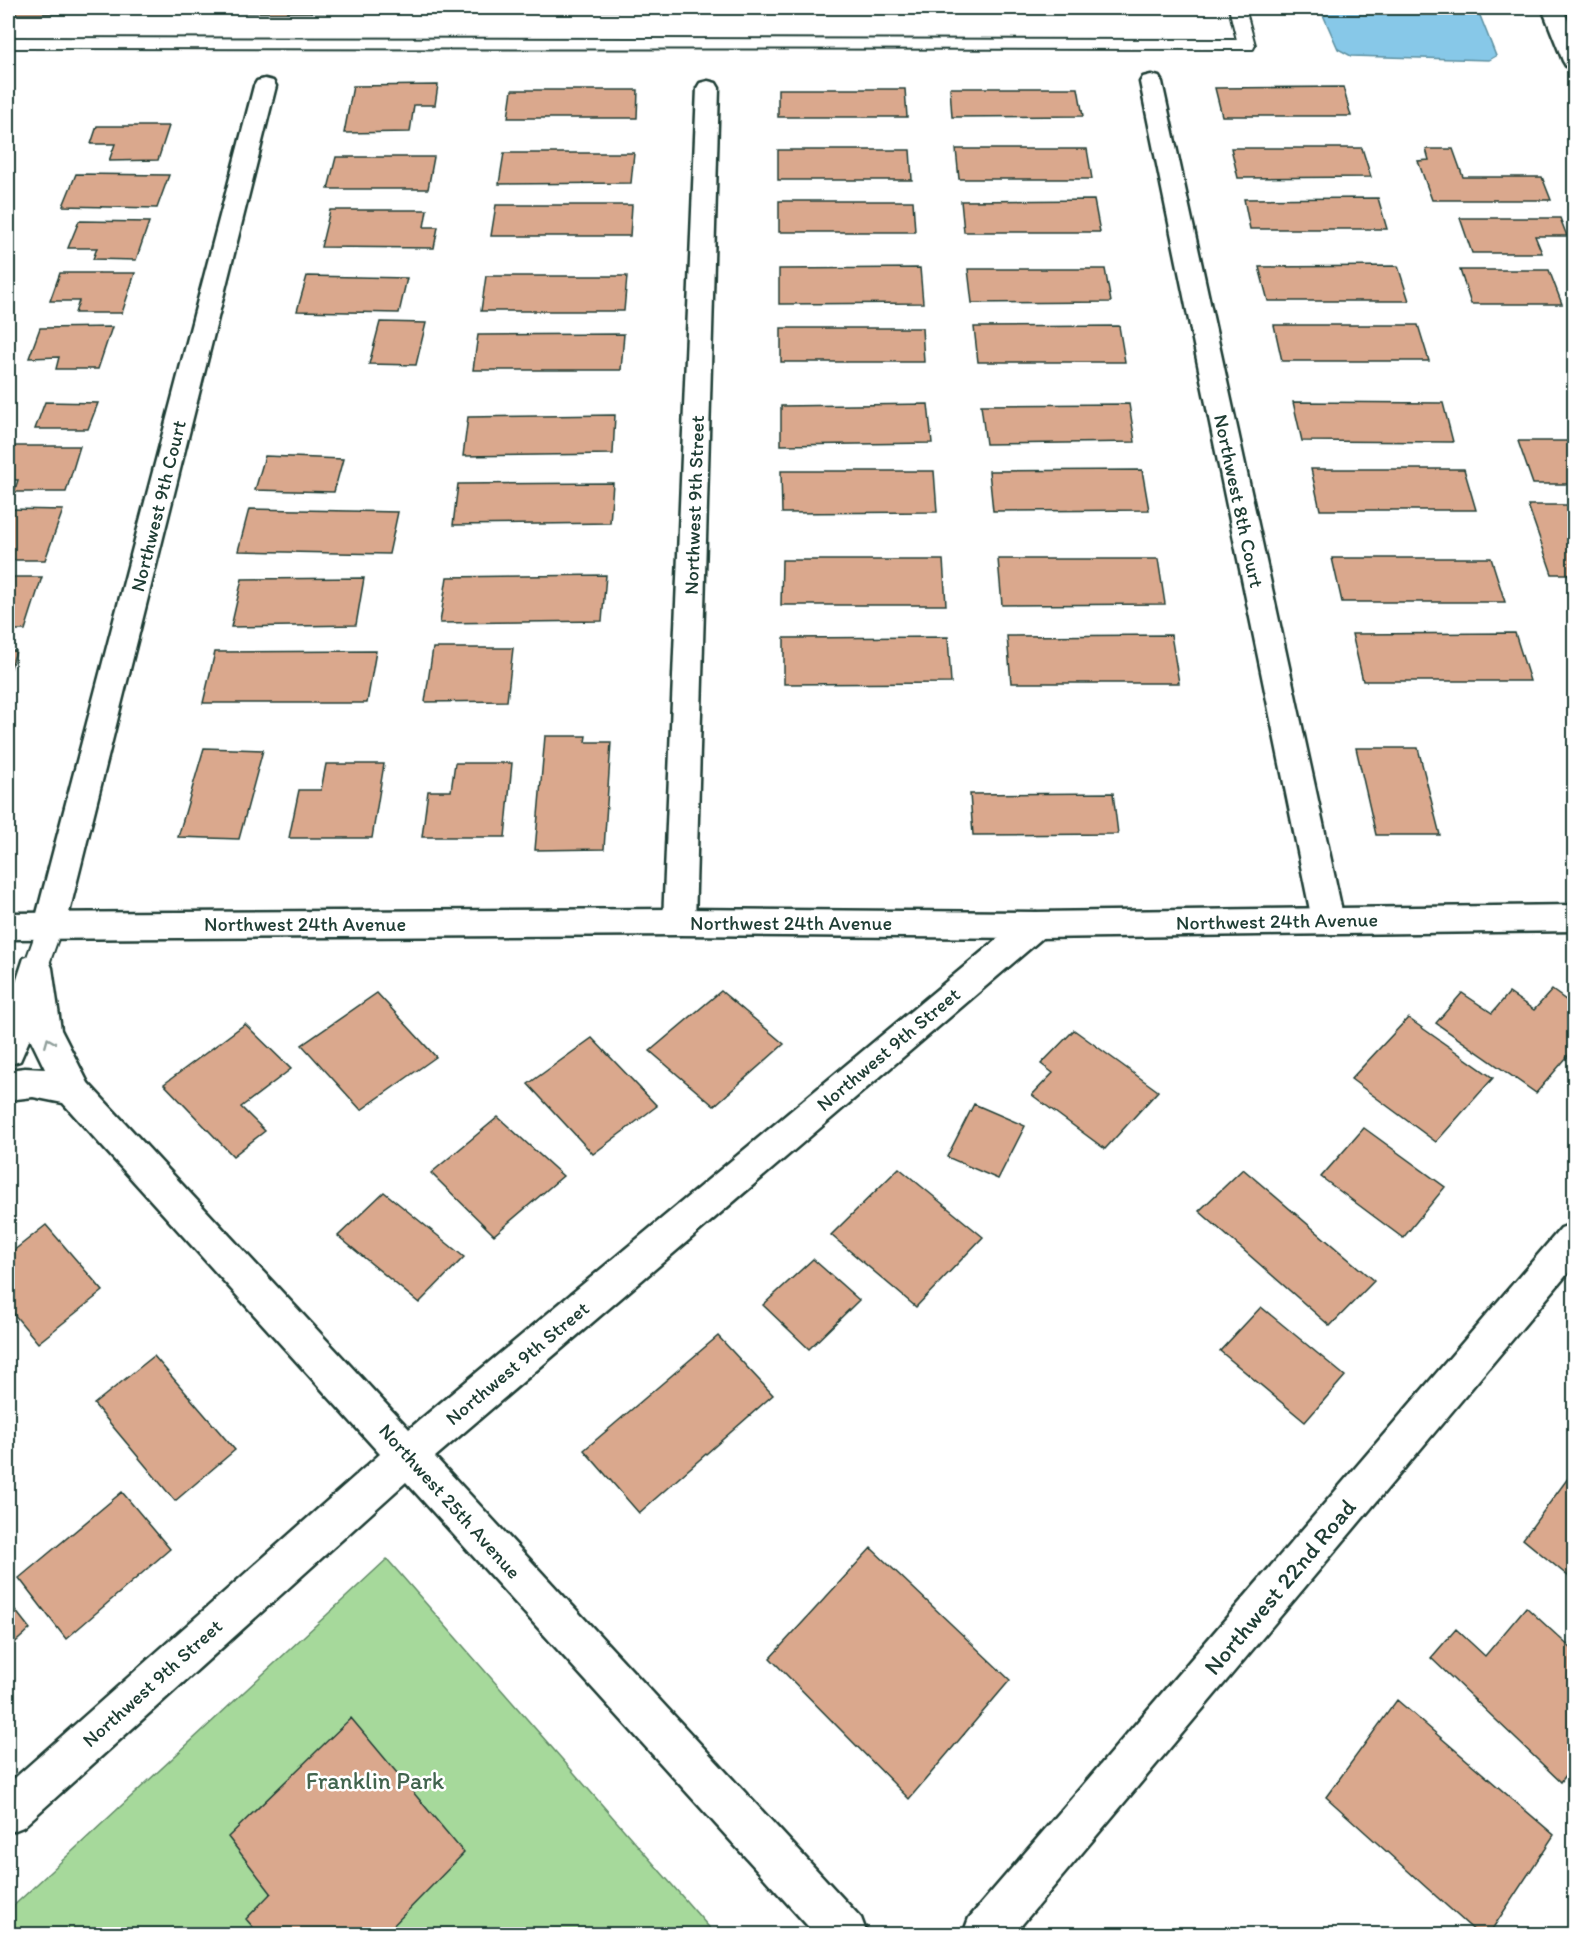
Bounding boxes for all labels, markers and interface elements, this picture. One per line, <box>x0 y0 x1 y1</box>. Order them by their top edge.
street label: Northwest 8th Court <box>1209 412 1269 590</box>
street label: Northwest 9th Street <box>679 414 709 595</box>
street label: Northwest 9th Court <box>125 418 191 594</box>
street label: Northwest 24th Avenue <box>1176 907 1378 935</box>
street label: Northwest 24th Avenue <box>690 911 892 935</box>
street label: Northwest 24th Avenue <box>204 912 406 936</box>
street label: Northwest 9th Street <box>811 982 965 1116</box>
one-way arrow <box>44 1037 56 1048</box>
street label: Northwest 9th Street <box>440 1296 594 1430</box>
street label: Northwest 25th Avenue <box>374 1418 526 1584</box>
street label: Northwest 22nd Road <box>1197 1493 1362 1681</box>
street label: Northwest 9th Street <box>77 1614 227 1752</box>
park label: Franklin Park <box>306 1766 445 1795</box>

